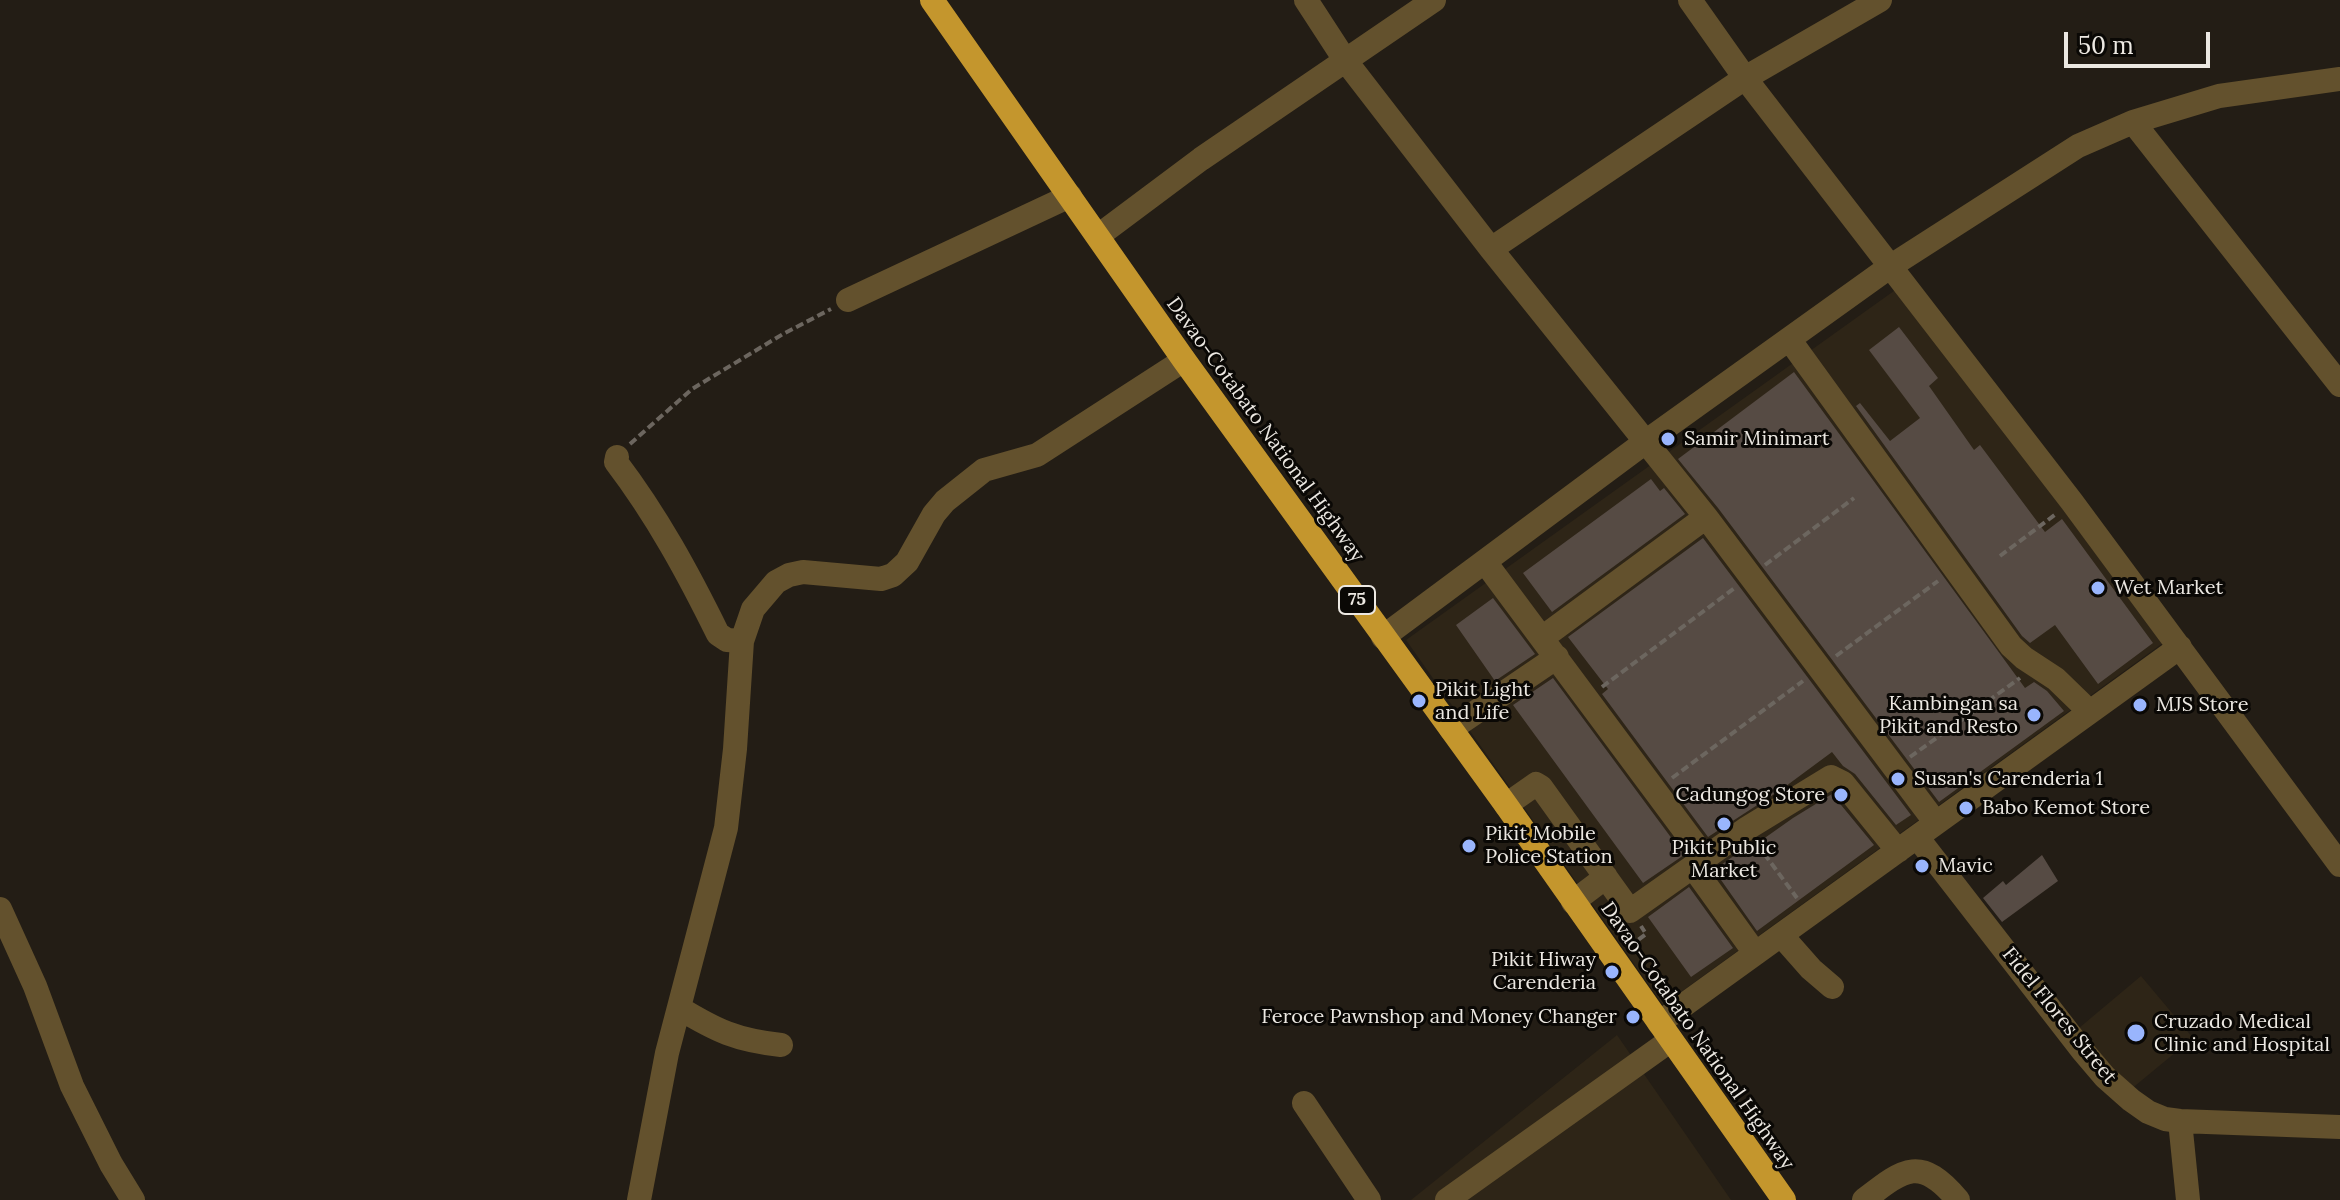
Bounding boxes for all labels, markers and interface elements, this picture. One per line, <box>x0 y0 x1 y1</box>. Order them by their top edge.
scale bar <box>2068 16 2214 66</box>
text: 50 m <box>2078 30 2134 61</box>
street label: Davao-Cotabato National Highway <box>1161 293 1369 567</box>
place label: Samir Minimart <box>1684 427 1830 451</box>
marker: Samir Minimart <box>1659 430 1677 448</box>
place label: Wet Market <box>2114 576 2223 600</box>
marker: Wet Market <box>2089 579 2107 597</box>
road number: 75 <box>1339 586 1375 614</box>
place label: Pikit Light and Life <box>1435 678 1531 725</box>
marker: Pikit Light and Life <box>1410 692 1428 710</box>
place label: Kambingan sa Pikit and Resto <box>1879 692 2018 739</box>
place label: MJS Store <box>2156 693 2248 717</box>
marker: MJS Store <box>2131 696 2149 714</box>
marker: Kambingan sa Pikit and Resto <box>2025 706 2043 724</box>
place label: Susan's Carenderia 1 <box>1914 767 2103 791</box>
marker: Susan's Carenderia 1 <box>1889 770 1907 788</box>
place label: Cadungog Store <box>1676 783 1825 807</box>
marker: Cadungog Store <box>1832 786 1850 804</box>
place label: Babo Kemot Store <box>1982 796 2150 820</box>
marker: Babo Kemot Store <box>1957 799 1975 817</box>
marker: Pikit Public Market <box>1715 815 1733 833</box>
place label: Pikit Mobile Police Station <box>1485 822 1613 869</box>
place label: Pikit Public Market <box>1672 836 1776 883</box>
marker: Pikit Mobile Police Station <box>1460 837 1478 855</box>
place label: Mavic <box>1938 854 1993 878</box>
marker: Mavic <box>1913 857 1931 875</box>
street label: Davao-Cotabato National Highway <box>1595 897 1799 1175</box>
street label: Fidel Flores Street <box>1997 943 2121 1089</box>
place label: Pikit Hiway Carenderia <box>1491 948 1596 995</box>
marker: Pikit Hiway Carenderia <box>1603 963 1621 981</box>
place label: Feroce Pawnshop and Money Changer <box>1261 1005 1617 1029</box>
marker: Feroce Pawnshop and Money Changer <box>1624 1008 1642 1026</box>
place label: Cruzado Medical Clinic and Hospital <box>2154 1010 2330 1057</box>
marker: Cruzado Medical Clinic and Hospital <box>2125 1022 2147 1044</box>

